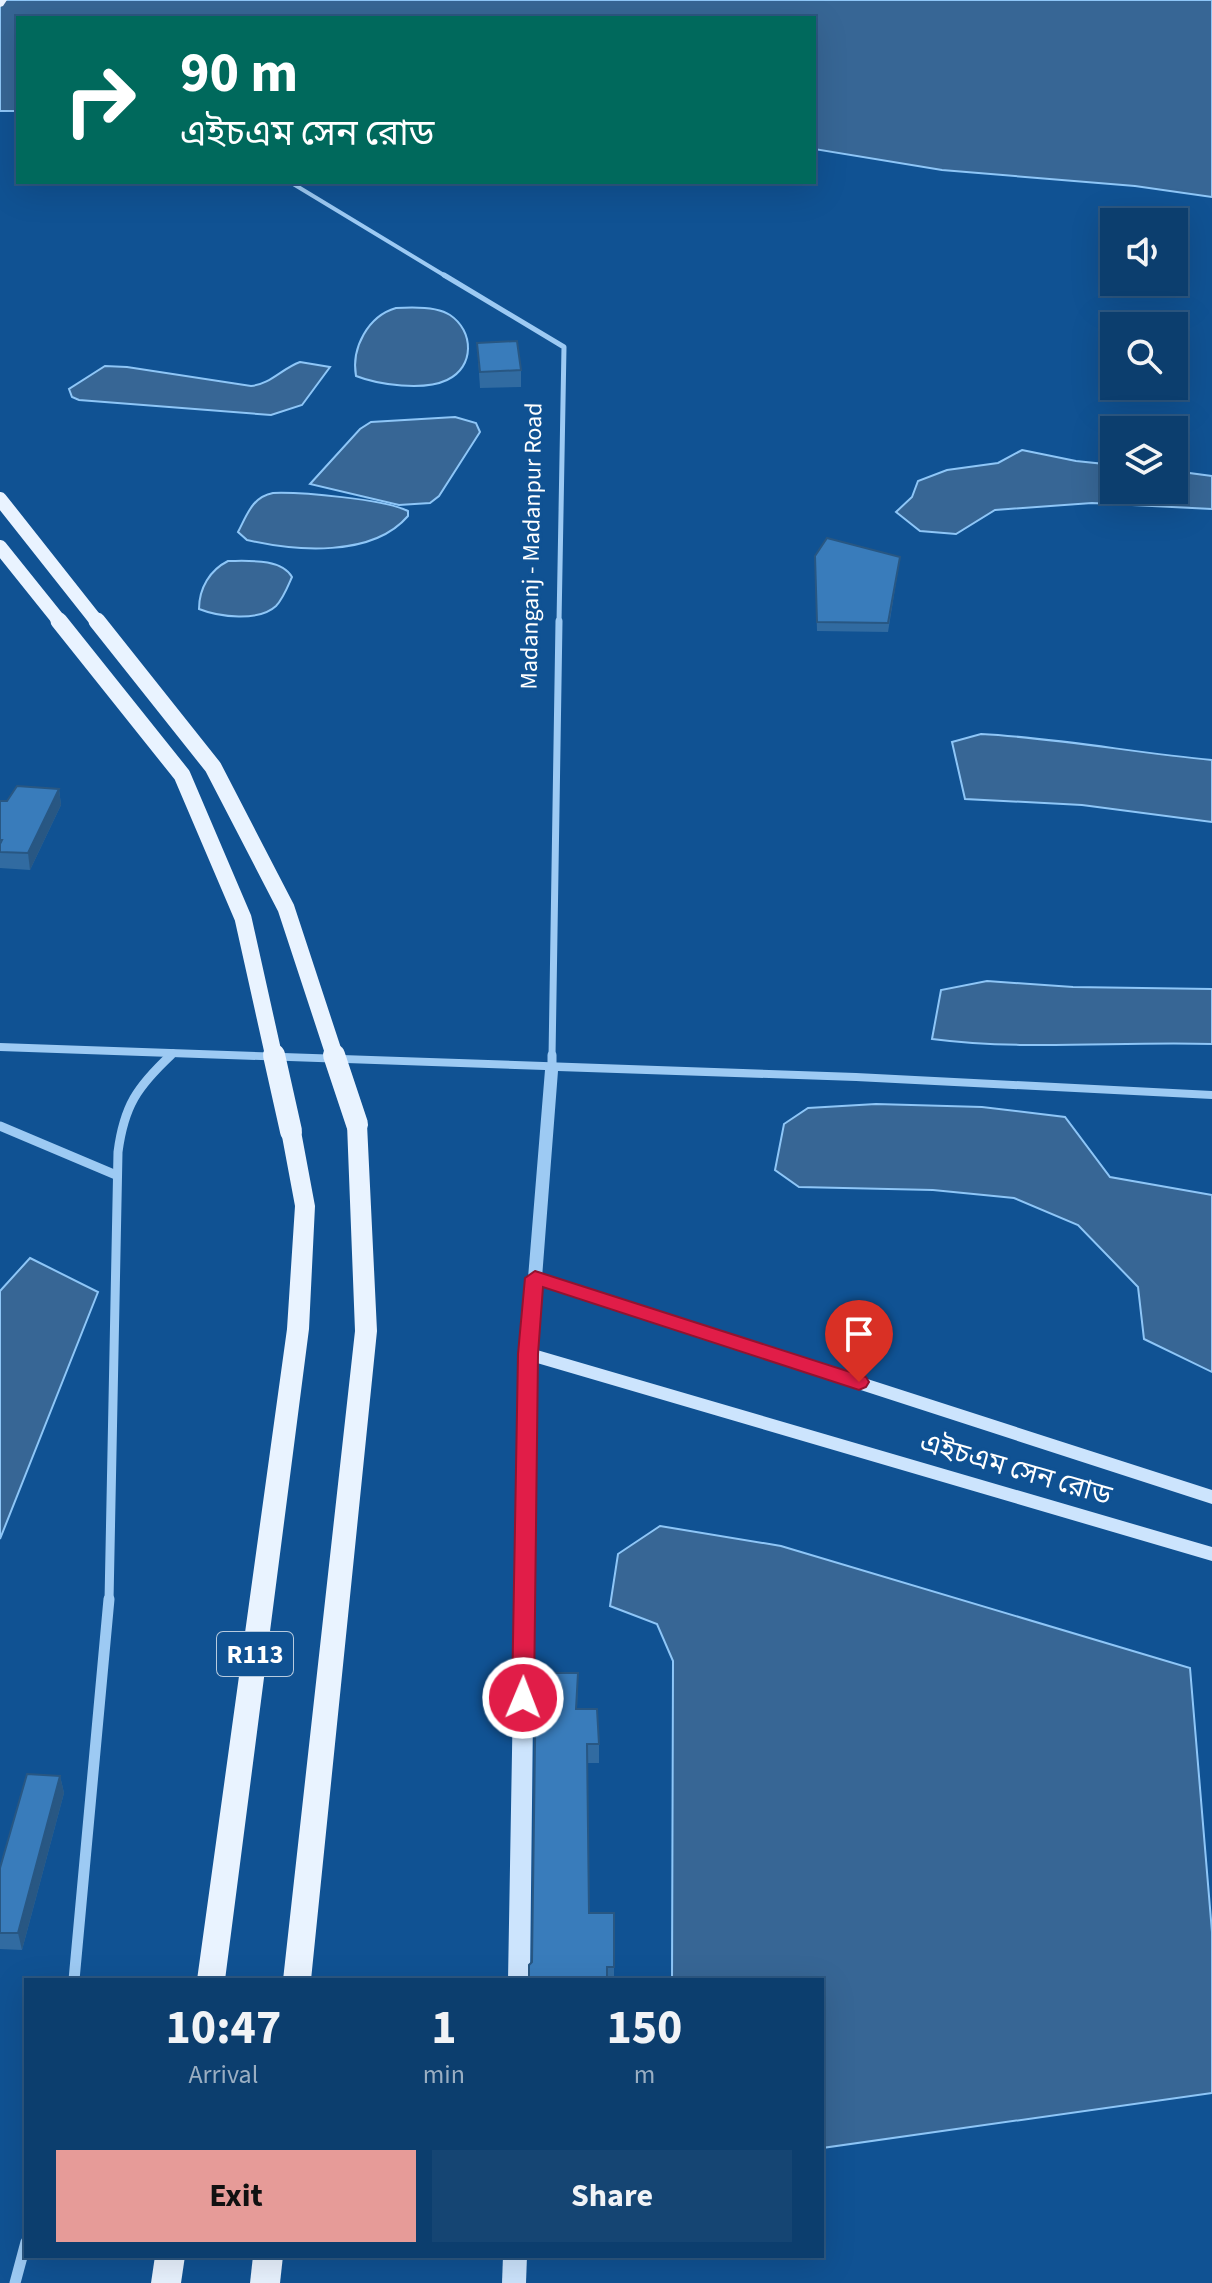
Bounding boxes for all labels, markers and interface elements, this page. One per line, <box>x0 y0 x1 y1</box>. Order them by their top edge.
text: 90 m <box>180 34 298 113</box>
icon: right <box>48 48 152 152</box>
text: এইচএম সেন রোড <box>180 108 434 159</box>
map controls <box>1100 208 1188 504</box>
button: sound <box>1100 208 1188 296</box>
button: search <box>1100 312 1188 400</box>
street label: Madanganj - Madanpur Road <box>511 402 552 690</box>
button: layers <box>1100 416 1188 504</box>
pin <box>825 1300 893 1382</box>
icon: arrive <box>837 1312 881 1356</box>
street label: এইচএম সেন রোড <box>915 1422 1117 1516</box>
road number: R113 <box>217 1632 293 1676</box>
position arrow <box>481 1656 565 1740</box>
text: 10:47 <box>165 1994 281 2062</box>
text: 1 <box>431 1994 457 2062</box>
text: 150 <box>606 1994 682 2062</box>
text: Arrival <box>188 2056 258 2093</box>
text: min <box>423 2056 465 2093</box>
text: m <box>634 2056 655 2093</box>
button: Exit <box>56 2150 416 2242</box>
button: Share <box>432 2150 792 2242</box>

